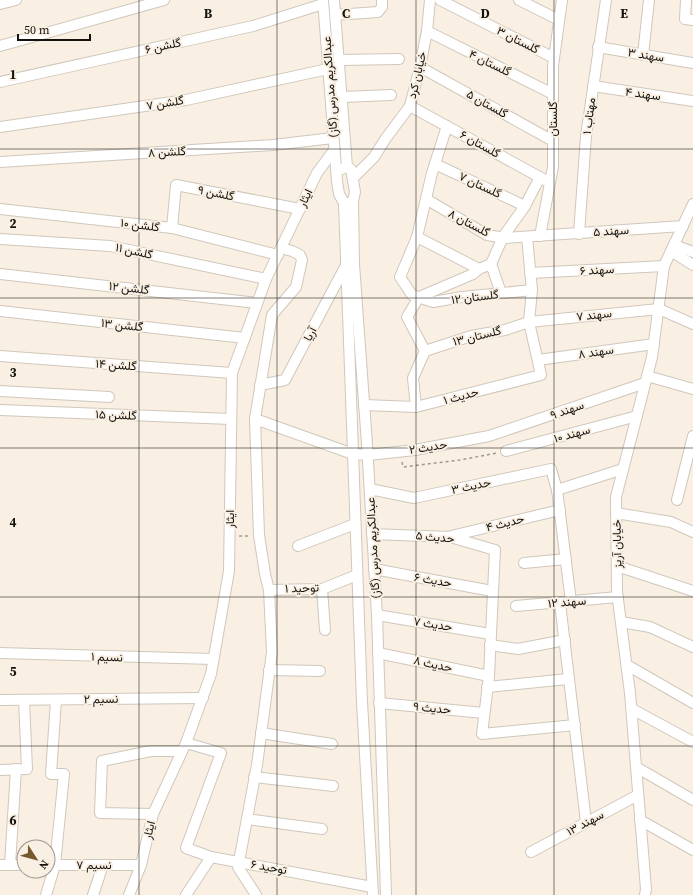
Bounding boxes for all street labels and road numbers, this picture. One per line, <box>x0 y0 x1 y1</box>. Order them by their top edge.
street label: گلستان ۳ <box>494 22 542 58</box>
street label: گلشن ۶ <box>143 34 183 58</box>
street label: عبدالکریم مدرس (گاز) <box>318 36 342 138</box>
street label: سهند ۳ <box>627 44 665 66</box>
street label: گلستان ۴ <box>466 46 514 80</box>
street label: خیابان کرد <box>404 50 430 100</box>
street label: سهند ۴ <box>624 84 662 104</box>
street label: گلستان ۵ <box>463 86 511 122</box>
street label: گلشن ۷ <box>145 92 185 114</box>
street label: مهتاب ۱ <box>579 97 599 135</box>
street label: گلستان <box>545 101 561 137</box>
street label: گلستان ۶ <box>457 126 503 162</box>
street label: گلشن ۸ <box>148 143 186 161</box>
street label: گلستان ۷ <box>456 168 504 202</box>
street label: گلشن ۹ <box>197 182 235 204</box>
street label: ایثار <box>293 186 316 211</box>
street label: گلستان ۸ <box>445 205 493 241</box>
street label: گلشن ۱۰ <box>120 215 160 235</box>
street label: سهند ۵ <box>593 222 629 240</box>
street label: گلشن ۱۱ <box>114 239 154 263</box>
street label: سهند ۶ <box>579 261 615 279</box>
street label: گلشن ۱۲ <box>108 278 150 298</box>
street label: گلستان ۱۲ <box>450 286 500 308</box>
street label: سهند ۷ <box>575 305 613 325</box>
street label: گلشن ۱۳ <box>100 315 144 335</box>
street label: گلستان ۱۳ <box>451 322 503 350</box>
street label: آریا <box>300 323 321 344</box>
street label: سهند ۸ <box>577 342 615 362</box>
street label: گلشن ۱۴ <box>95 356 137 374</box>
street label: حدیث ۱ <box>442 384 480 408</box>
street label: سهند ۹ <box>548 397 586 423</box>
street label: گلشن ۱۵ <box>95 406 137 424</box>
street label: سهند ۱۰ <box>552 421 592 447</box>
street label: حدیث ۲ <box>408 436 448 458</box>
street label: حدیث ۳ <box>450 474 492 498</box>
street label: عبدالکریم مدرس (گاز) <box>362 497 384 599</box>
street label: ایثار <box>222 510 238 529</box>
street label: حدیث ۴ <box>484 511 526 535</box>
street label: خیابان آریز <box>609 519 625 570</box>
street label: حدیث ۵ <box>415 527 455 547</box>
street label: حدیث ۶ <box>413 569 453 591</box>
street label: توحید ۱ <box>285 579 320 597</box>
street label: سهند ۱۲ <box>547 592 587 612</box>
street label: حدیث ۷ <box>412 613 454 635</box>
street label: نسیم ۱ <box>91 648 123 666</box>
street label: حدیث ۸ <box>412 652 454 676</box>
street label: نسیم ۲ <box>84 691 118 707</box>
street label: حدیث ۹ <box>412 698 452 718</box>
street label: سهند ۱۳ <box>564 807 606 839</box>
street label: ایثار <box>139 819 159 842</box>
street label: توحید ۶ <box>250 856 289 878</box>
street label: نسیم ۷ <box>76 857 112 873</box>

